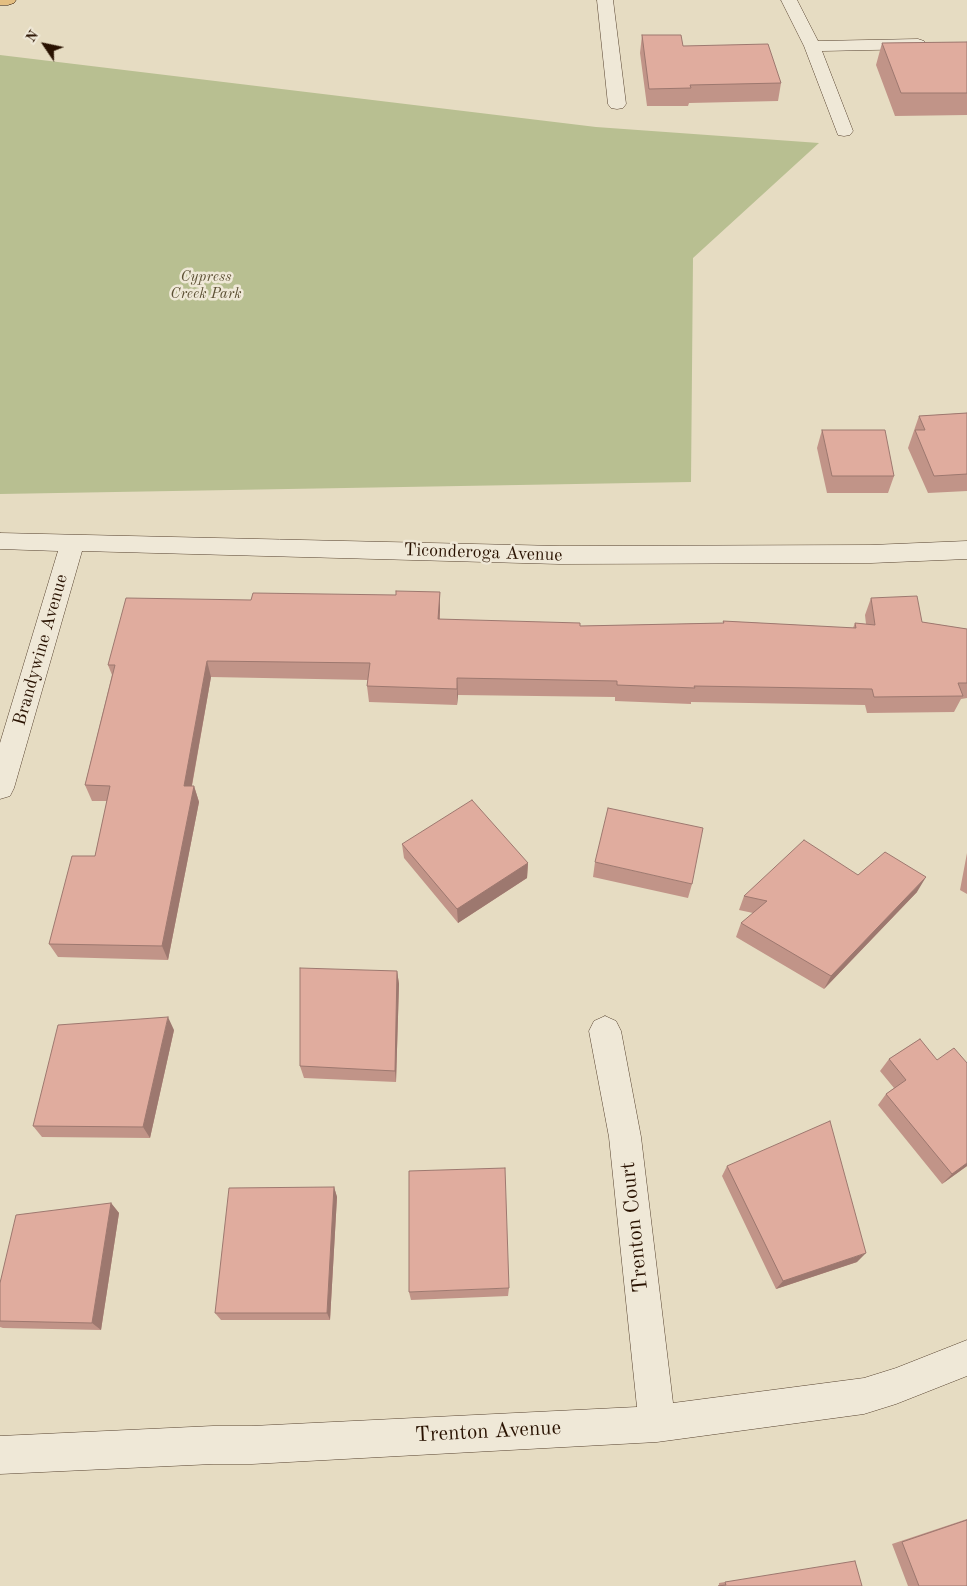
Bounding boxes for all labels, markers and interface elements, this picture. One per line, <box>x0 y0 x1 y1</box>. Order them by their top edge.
north arrow <box>20 20 70 70</box>
text: N <box>24 28 41 45</box>
park label: Cypress Creek Park <box>170 268 242 303</box>
street label: Ticonderoga Avenue <box>403 539 563 567</box>
street label: Brandywine Avenue <box>9 572 73 728</box>
street label: Trenton Court <box>616 1160 654 1294</box>
street label: Trenton Avenue <box>414 1416 562 1448</box>

